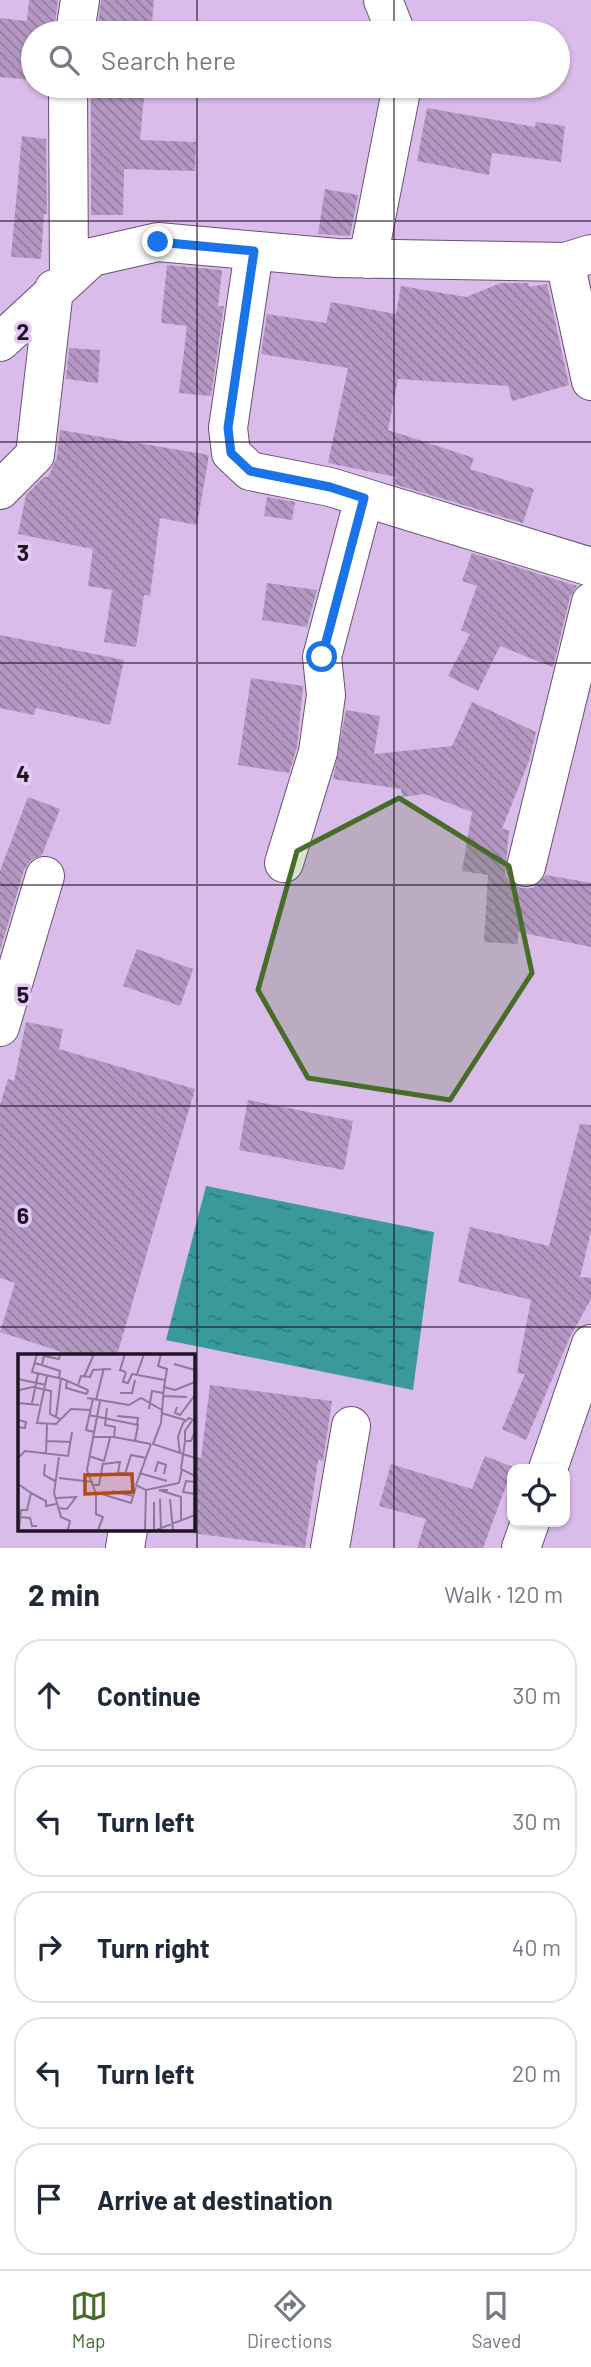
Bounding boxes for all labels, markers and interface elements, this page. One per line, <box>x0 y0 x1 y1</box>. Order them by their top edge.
search box <box>21 21 570 98</box>
icon: search <box>45 41 83 79</box>
text: Search here <box>101 44 236 75</box>
route end <box>142 226 173 257</box>
text: 2 <box>17 317 29 345</box>
text: 3 <box>17 538 29 566</box>
route start <box>306 641 337 672</box>
text: 4 <box>16 759 30 787</box>
text: 5 <box>17 980 29 1008</box>
text: 6 <box>17 1201 29 1229</box>
inset map <box>18 1354 194 1531</box>
map controls <box>507 1464 570 1527</box>
button: locate <box>507 1464 570 1527</box>
text: 2 min <box>28 1576 100 1612</box>
text: Walk · 120 m <box>444 1580 563 1608</box>
icon: ahead <box>30 1676 68 1714</box>
text: Continue <box>97 1680 201 1711</box>
text: 30 m <box>513 1681 561 1709</box>
icon: left <box>30 1802 68 1840</box>
text: Turn left <box>97 1806 195 1837</box>
text: 30 m <box>513 1807 561 1835</box>
icon: right <box>30 1928 68 1966</box>
text: Turn right <box>97 1932 210 1963</box>
text: 40 m <box>512 1933 561 1961</box>
icon: left <box>30 2054 68 2092</box>
text: Turn left <box>97 2058 195 2089</box>
text: 20 m <box>512 2059 561 2087</box>
icon: arrive <box>30 2180 68 2218</box>
text: Arrive at destination <box>97 2184 333 2215</box>
tab: Map <box>70 2287 108 2352</box>
tab: Directions <box>247 2287 332 2352</box>
tab: Saved <box>471 2287 521 2352</box>

